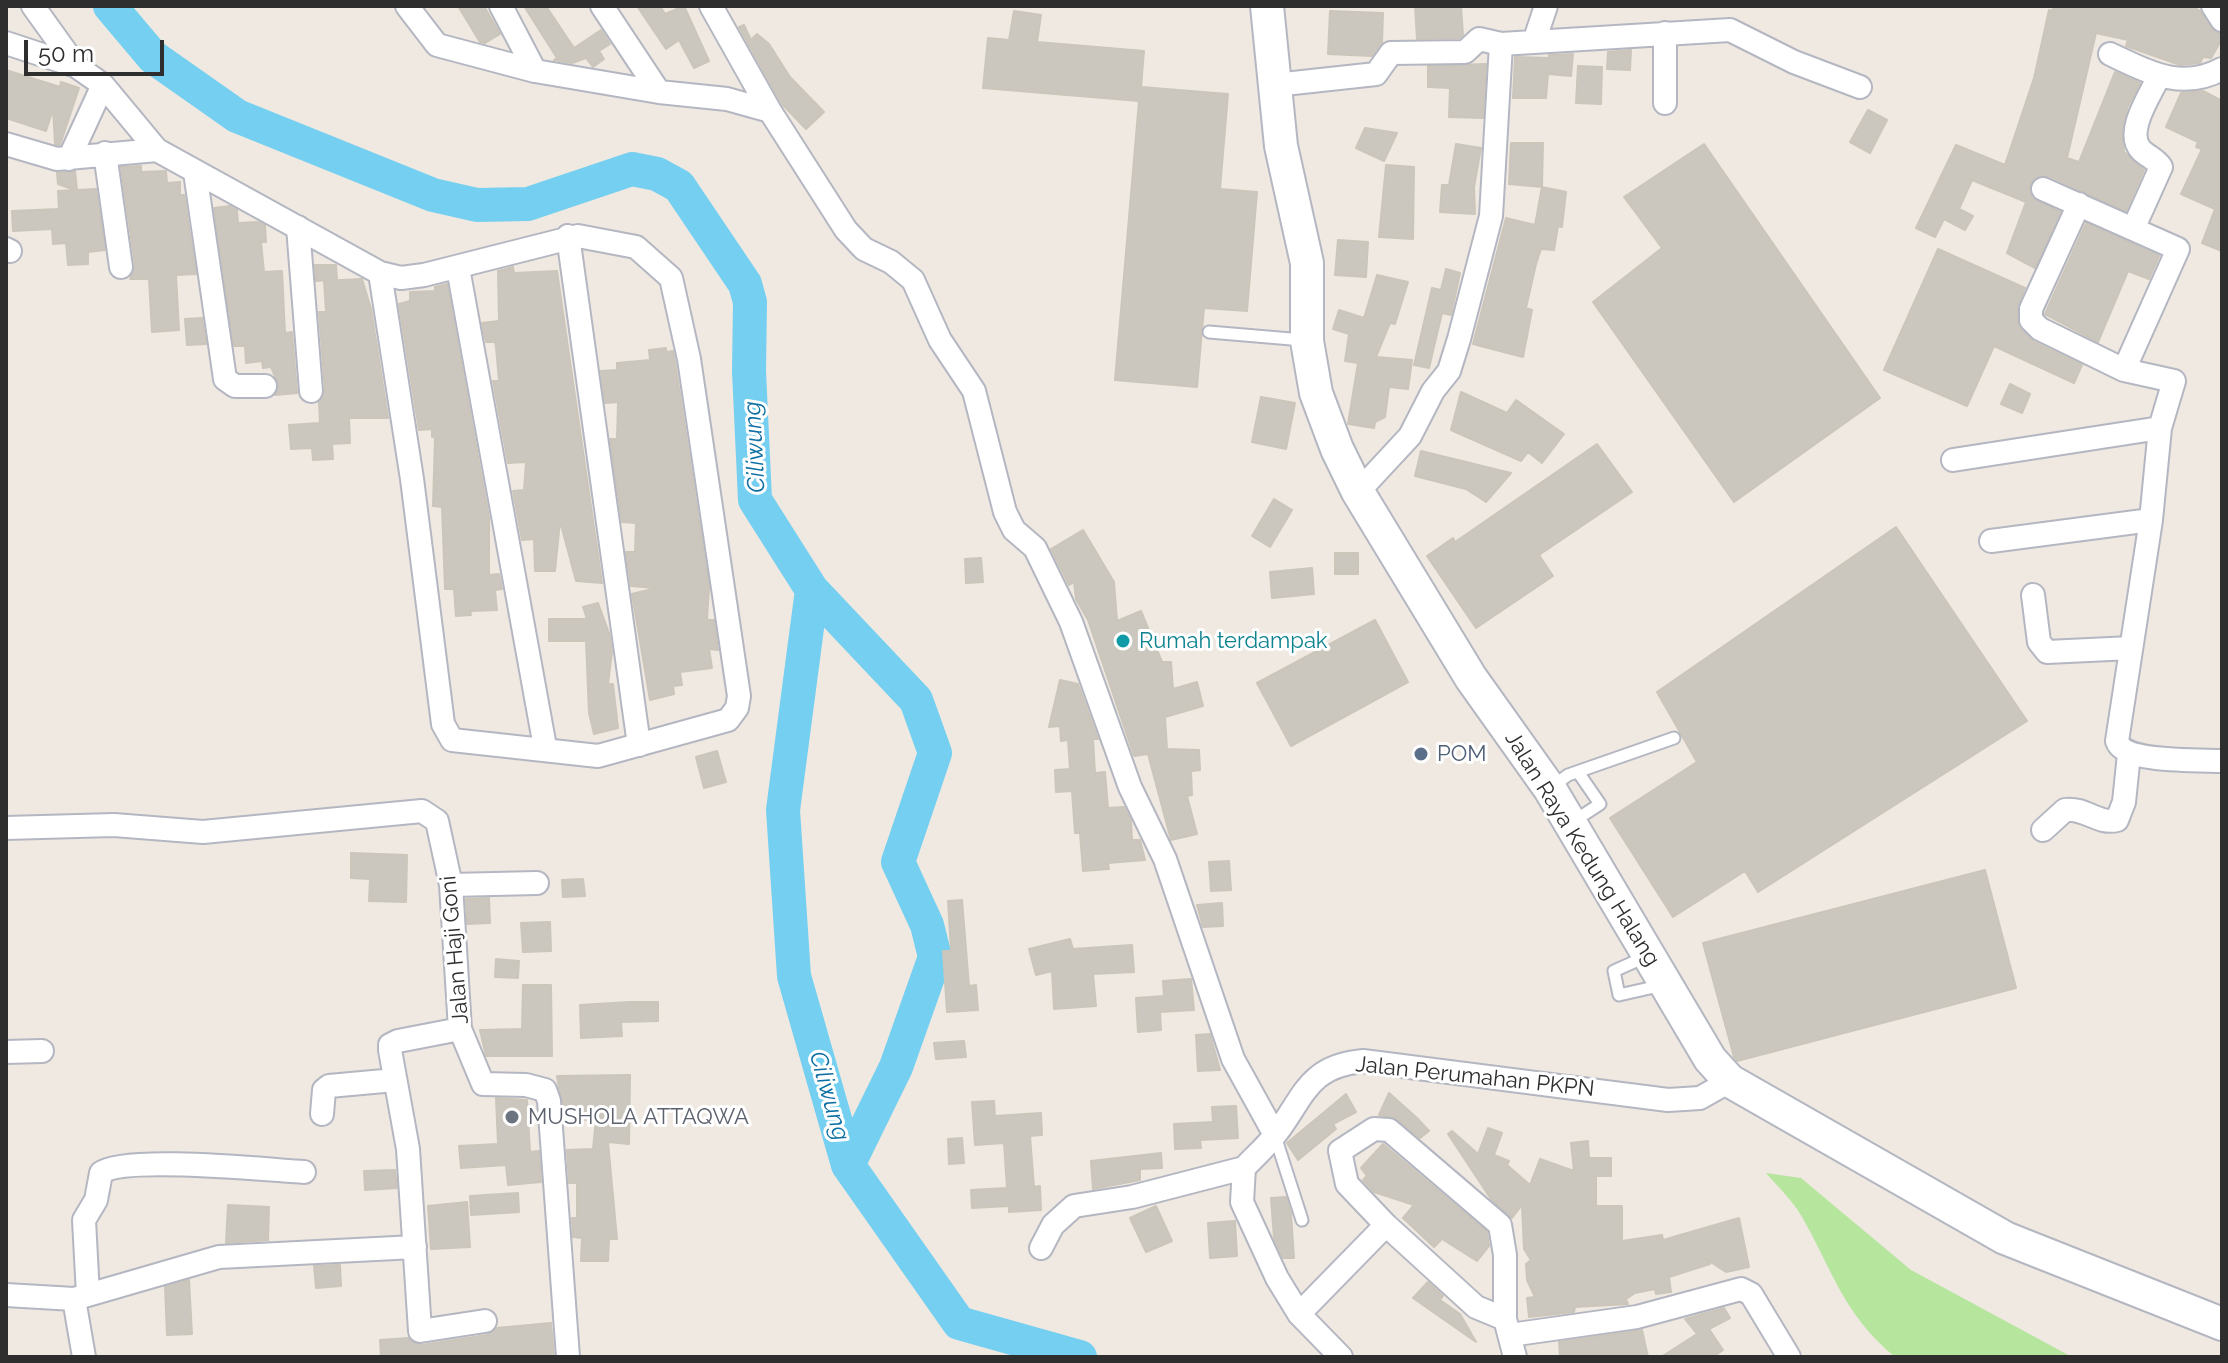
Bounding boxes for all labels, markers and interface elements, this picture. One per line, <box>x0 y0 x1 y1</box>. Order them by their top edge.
scale bar <box>28 24 168 74</box>
text: 50 m <box>38 39 94 68</box>
water label: Ciliwung <box>738 400 772 494</box>
place label: Rumah terdampak <box>1139 628 1328 654</box>
marker: Rumah terdampak <box>1114 632 1132 650</box>
street label: Jalan Raya Kedung Halang <box>1499 727 1665 971</box>
place label: POM <box>1437 741 1486 767</box>
marker: POM <box>1412 745 1430 763</box>
street label: Jalan Haji Goni <box>435 875 475 1025</box>
water label: Ciliwung <box>803 1048 855 1144</box>
street label: Jalan Perumahan PKPN <box>1354 1051 1596 1103</box>
place label: MUSHOLA ATTAQWA <box>528 1104 749 1130</box>
marker: MUSHOLA ATTAQWA <box>503 1108 521 1126</box>

